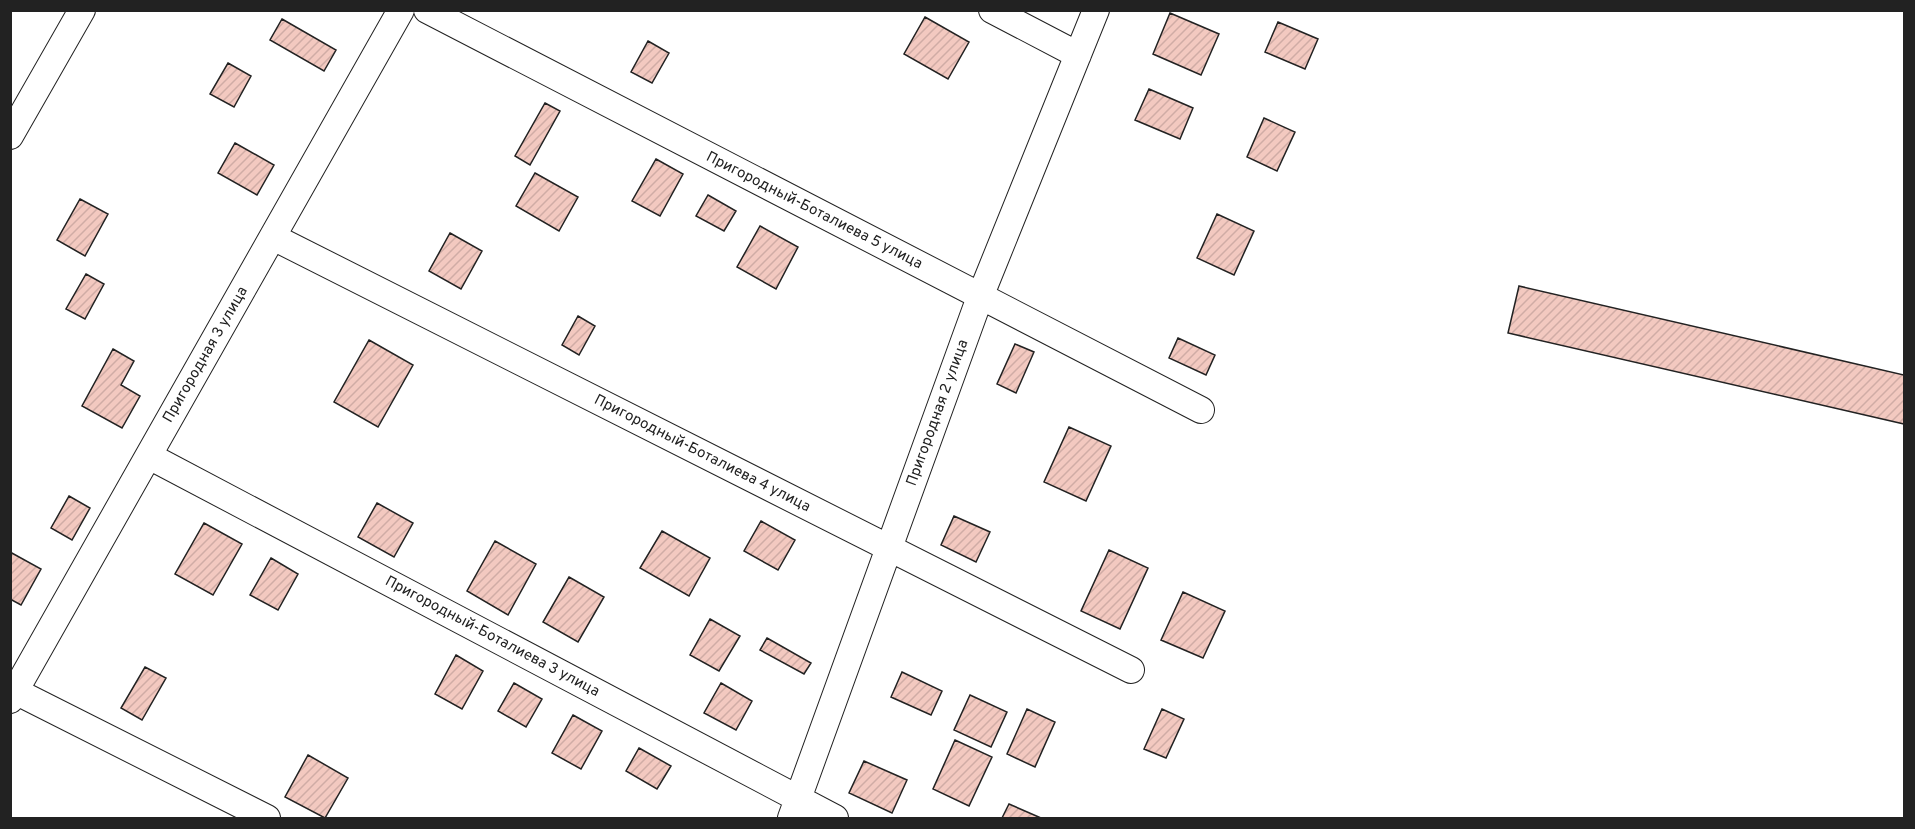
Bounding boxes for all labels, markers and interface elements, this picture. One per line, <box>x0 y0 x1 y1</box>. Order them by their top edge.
street label: Пригородный-Боталиева 5 улица <box>703 148 925 274</box>
street label: Пригородная 3 улица <box>159 283 253 427</box>
street label: Пригородная 2 улица <box>903 337 973 489</box>
street label: Пригородный-Боталиева 4 улица <box>591 391 813 517</box>
street label: Пригородный-Боталиева 3 улица <box>381 572 603 702</box>

